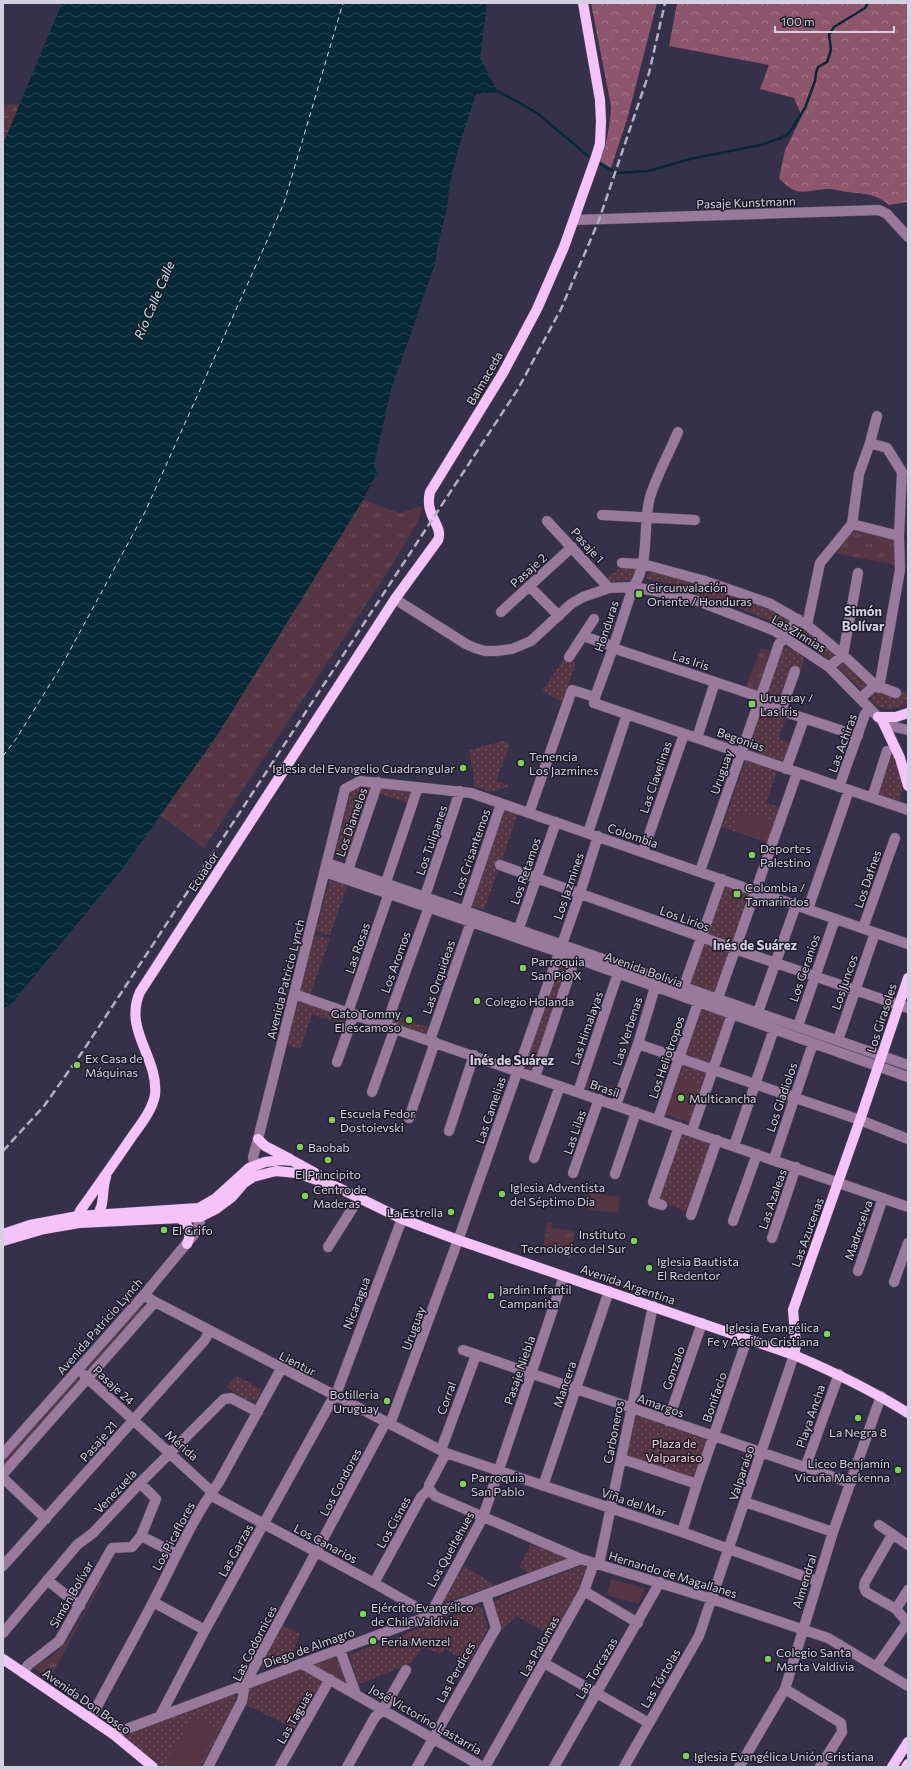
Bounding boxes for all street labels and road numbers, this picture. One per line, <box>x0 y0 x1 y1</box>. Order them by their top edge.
street label: Pasaje Kunstmann <box>696 193 796 211</box>
street label: Balmaceda <box>463 349 505 407</box>
street label: Pasaje 1 <box>569 525 607 565</box>
street label: Pasaje 2 <box>507 550 549 590</box>
street label: Honduras <box>591 599 621 653</box>
street label: Las Zinnias <box>769 611 829 655</box>
street label: Las Iris <box>671 648 711 672</box>
street label: Las Achiras <box>825 712 859 774</box>
street label: Begonias <box>715 724 767 754</box>
street label: Las Clavelinas <box>636 739 674 815</box>
street label: Uruguay <box>707 748 735 796</box>
street label: Los Diamelos <box>333 786 369 858</box>
street label: Los Tulipanes <box>412 803 450 877</box>
street label: Los Crisantemos <box>450 807 492 897</box>
street label: Colombia <box>606 820 660 850</box>
street label: Los Retamos <box>507 836 543 906</box>
street label: Ecuador <box>185 848 221 894</box>
street label: Los Dafnes <box>851 848 883 910</box>
street label: Los Jazmines <box>550 851 587 922</box>
street label: Los Lirios <box>658 903 712 933</box>
street label: Avenida Patricio Lynch <box>263 918 307 1040</box>
street label: Las Rosas <box>342 921 372 975</box>
street label: Los Aromos <box>377 929 413 995</box>
street label: Los Geranios <box>786 933 822 1003</box>
street label: Las Orquideas <box>419 938 457 1016</box>
street label: Avenida Bolivia <box>603 948 685 990</box>
street label: Los Juncos <box>828 953 861 1012</box>
street label: Los Girasoles <box>863 982 899 1054</box>
street label: Las Himalayas <box>567 989 605 1067</box>
street label: Las Verbenas <box>609 995 645 1067</box>
street label: Los Heliotropos <box>645 1014 687 1100</box>
street label: Los Gladiolos <box>763 1060 799 1134</box>
street label: Las Camelias <box>472 1075 508 1145</box>
street label: Brasil <box>588 1076 622 1100</box>
street label: Las Lilas <box>560 1108 588 1156</box>
street label: Las Azaleas <box>755 1167 789 1231</box>
street label: Las Azucenas <box>788 1195 826 1269</box>
street label: Madreselva <box>841 1198 875 1262</box>
street label: Avenida Argentina <box>579 1261 677 1307</box>
street label: Avenida Patricio Lynch <box>53 1275 145 1377</box>
street label: Nicaragua <box>340 1275 372 1331</box>
street label: Uruguay <box>399 1304 427 1352</box>
street label: Pasaje Niebla <box>501 1334 537 1406</box>
street label: Gonzalo <box>659 1344 687 1392</box>
street label: Lientur <box>277 1348 319 1378</box>
street label: Mancera <box>550 1359 578 1409</box>
street label: Pasaje 24 <box>91 1363 137 1407</box>
street label: Bonifacio <box>699 1370 729 1424</box>
street label: Corral <box>434 1380 458 1416</box>
street label: Playa Ancha <box>793 1383 827 1449</box>
street label: Amargos <box>636 1390 686 1420</box>
street label: Carboneros <box>600 1399 626 1465</box>
street label: Pasaje 21 <box>77 1418 119 1464</box>
street label: Mérida <box>163 1427 201 1463</box>
street label: Valparaíso <box>726 1444 756 1502</box>
street label: Los Condores <box>316 1446 364 1518</box>
street label: Venezuela <box>91 1466 139 1516</box>
street label: Viña del Mar <box>600 1485 669 1519</box>
street label: Los Cisnes <box>373 1494 413 1550</box>
street label: Los Picaflores <box>149 1499 197 1573</box>
street label: Los Queltehues <box>423 1509 477 1589</box>
street label: Los Canarios <box>292 1520 360 1566</box>
street label: Las Garzas <box>215 1521 255 1579</box>
street label: Hernando de Magallanes <box>607 1548 739 1600</box>
street label: Almendral <box>789 1552 819 1610</box>
street label: Simón Bolívar <box>46 1558 96 1630</box>
street label: Las Codornices <box>229 1603 279 1683</box>
street label: Las Palomas <box>517 1613 561 1679</box>
street label: Diego de Almagro <box>262 1624 356 1670</box>
street label: Las Torcazas <box>572 1635 620 1701</box>
street label: Las Perdices <box>433 1639 477 1705</box>
street label: Las Tórtolas <box>637 1646 683 1710</box>
street label: Avenida Don Bosco <box>40 1665 134 1737</box>
street label: José Victorino Lastarria <box>367 1681 484 1758</box>
street label: Las Taguas <box>273 1688 315 1746</box>

